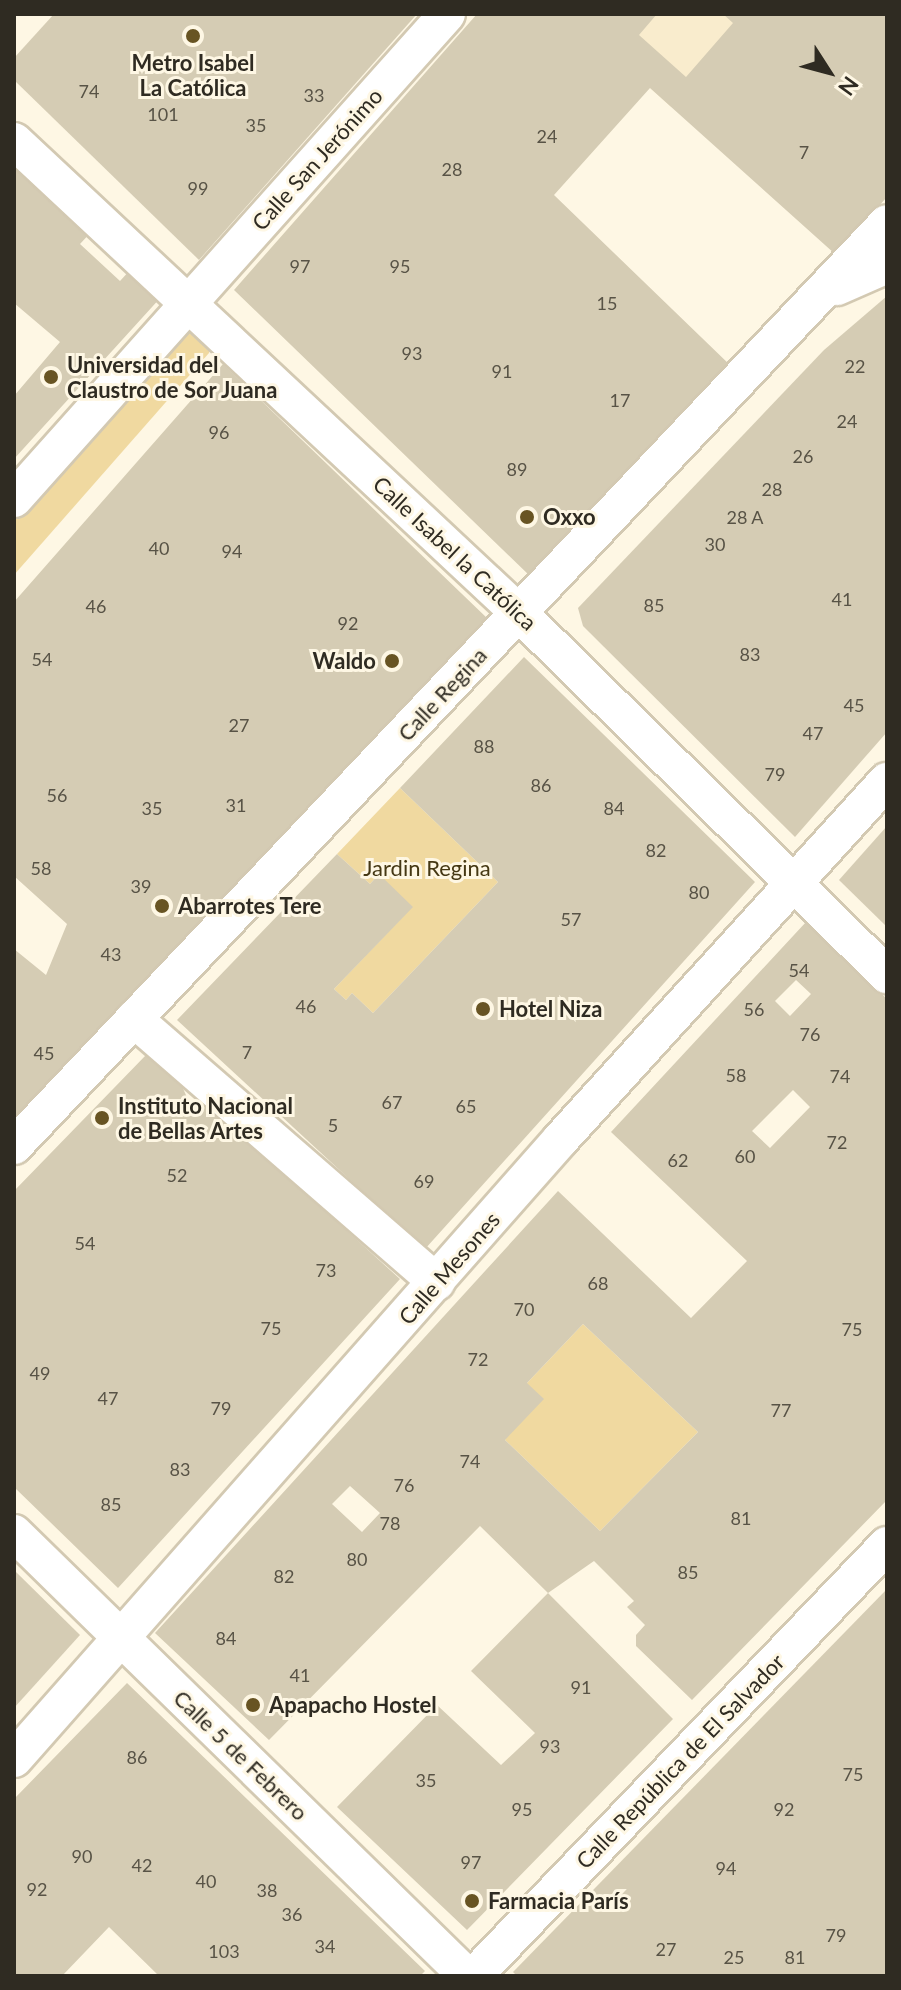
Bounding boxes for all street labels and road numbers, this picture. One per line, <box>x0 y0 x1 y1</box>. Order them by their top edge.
street label: Calle San Jerónimo <box>246 82 388 236</box>
street label: Calle Isabel la Católica <box>368 470 542 636</box>
street label: Calle Regina <box>392 642 492 746</box>
street label: Calle Mesones <box>393 1206 505 1330</box>
street label: Calle República de El Salvador <box>570 1648 790 1874</box>
street label: Calle 5 de Febrero <box>169 1684 313 1826</box>

